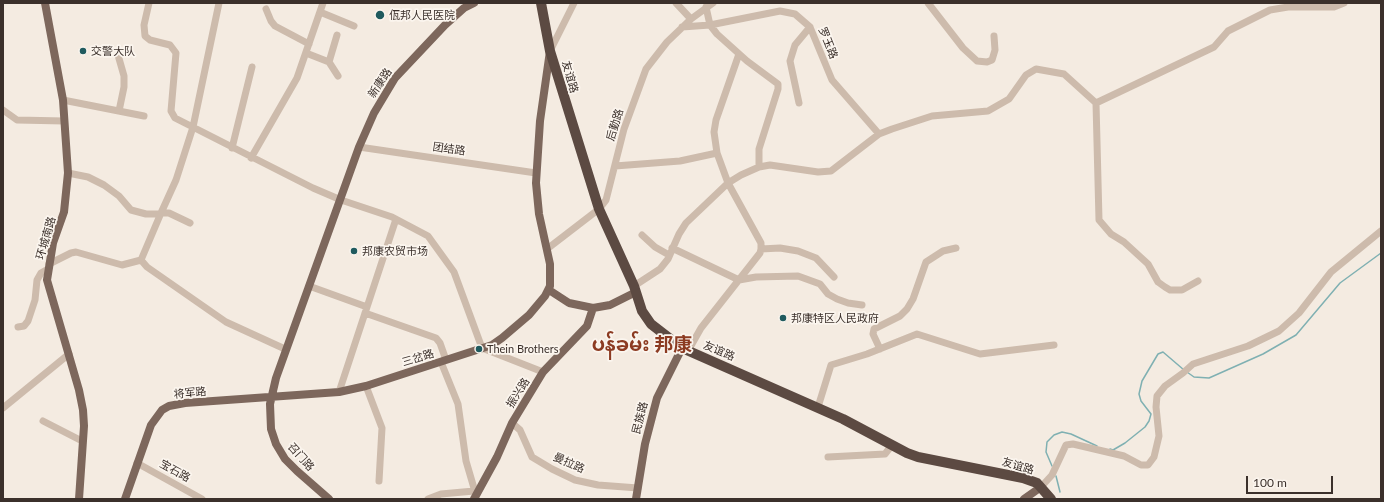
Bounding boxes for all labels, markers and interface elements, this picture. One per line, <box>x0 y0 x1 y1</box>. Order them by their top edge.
place label: 佤邦人民医院 <box>389 8 455 22</box>
marker: 佤邦人民医院 <box>374 9 386 21</box>
street label: 罗玉路 <box>816 25 840 61</box>
place label: 交警大队 <box>91 44 135 58</box>
marker: 交警大队 <box>78 46 88 56</box>
street label: 友谊路 <box>559 59 581 95</box>
street label: 新康路 <box>365 66 395 100</box>
street label: 后勤路 <box>604 107 626 143</box>
street label: 团结路 <box>432 140 466 158</box>
street label: 环城南路 <box>34 215 58 261</box>
place label: 邦康农贸市场 <box>362 244 428 258</box>
marker: 邦康农贸市场 <box>349 246 359 256</box>
place label: 邦康特区人民政府 <box>791 311 879 325</box>
marker: 邦康特区人民政府 <box>778 313 788 323</box>
district label: ပန်ခမ်း 邦康 <box>592 334 692 356</box>
street label: 友谊路 <box>701 338 737 364</box>
place label: Thein Brothers <box>487 342 558 356</box>
marker: Thein Brothers <box>474 344 484 354</box>
street label: 三岔路 <box>400 347 436 369</box>
street label: 振兴路 <box>504 376 532 410</box>
street label: 将军路 <box>173 385 207 401</box>
street label: 民族路 <box>629 400 651 436</box>
street label: 召门路 <box>285 440 317 474</box>
street label: 曼拉路 <box>551 450 587 476</box>
street label: 友谊路 <box>1000 455 1036 477</box>
street label: 宝石路 <box>157 457 193 485</box>
scale bar <box>1248 468 1335 494</box>
text: 100 m <box>1253 475 1287 490</box>

